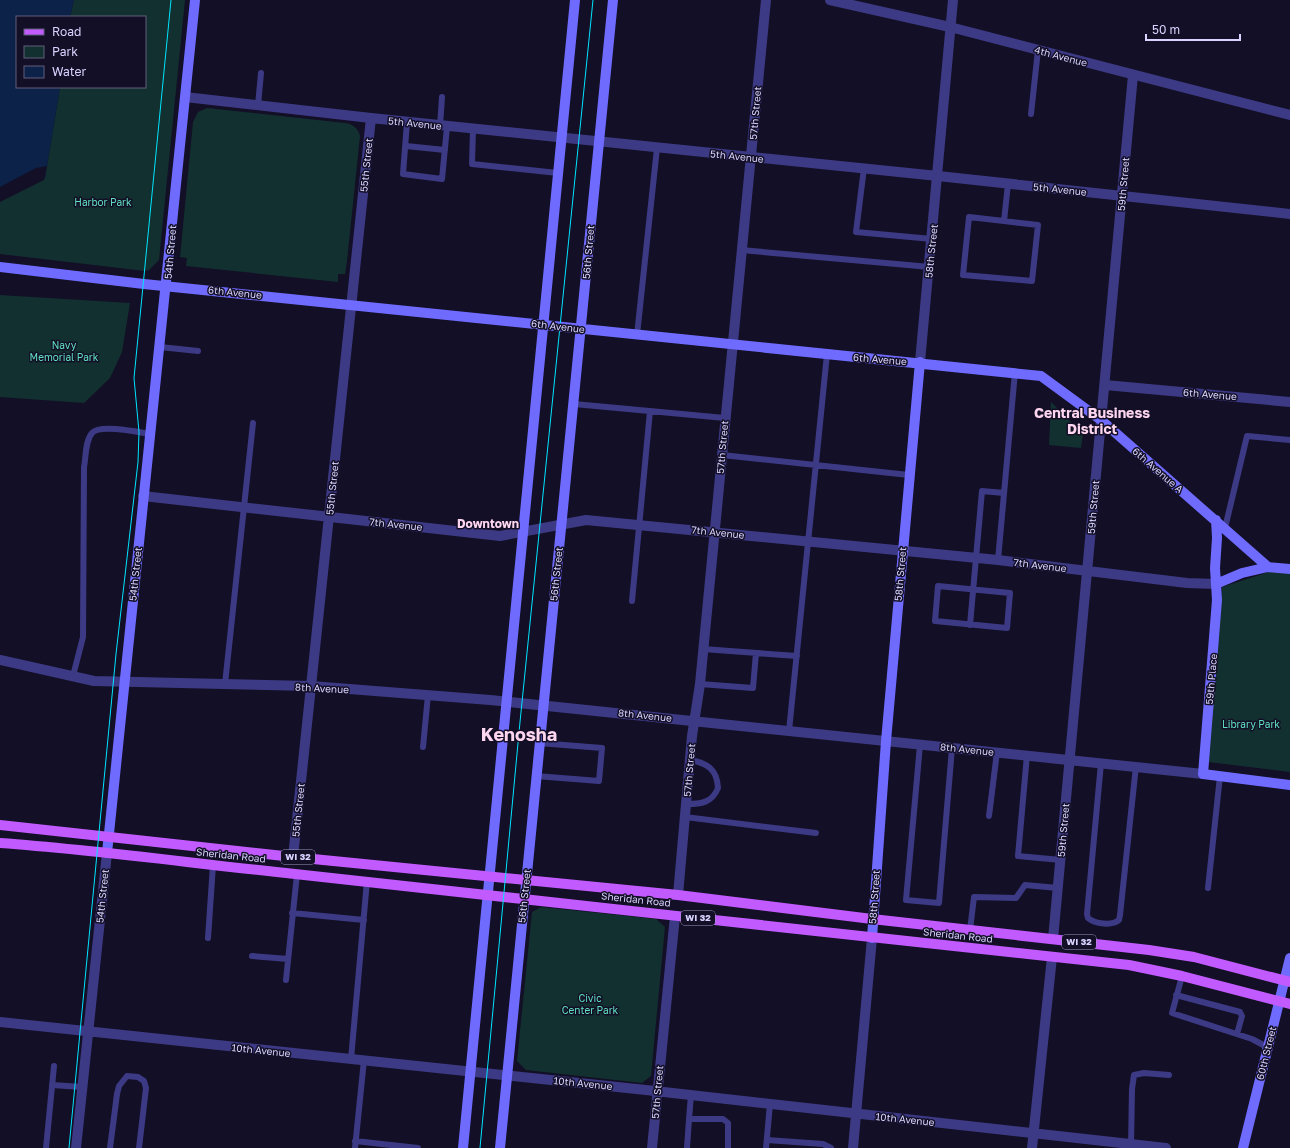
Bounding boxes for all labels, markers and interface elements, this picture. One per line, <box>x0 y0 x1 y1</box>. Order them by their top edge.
legend <box>16 16 146 88</box>
scale bar <box>1146 16 1240 42</box>
text: 50 m <box>1152 22 1180 37</box>
text: Road <box>52 24 81 39</box>
street label: 4th Avenue <box>1033 43 1089 69</box>
text: Park <box>52 44 78 59</box>
text: Water <box>52 64 86 79</box>
street label: 57th Street <box>747 86 763 140</box>
street label: 5th Avenue <box>388 114 443 132</box>
street label: 55th Street <box>357 138 375 192</box>
street label: 5th Avenue <box>710 147 765 165</box>
street label: 59th Street <box>1115 157 1131 211</box>
street label: 5th Avenue <box>1033 180 1088 198</box>
park label: Harbor Park <box>74 196 132 208</box>
street label: 58th Street <box>922 223 940 279</box>
street label: 54th Street <box>162 225 178 279</box>
street label: 56th Street <box>580 225 596 279</box>
street label: 6th Avenue <box>208 283 263 301</box>
street label: 6th Avenue <box>530 317 586 335</box>
park label: Navy Memorial Park <box>30 339 99 363</box>
street label: 6th Avenue <box>853 351 908 367</box>
street label: 6th Avenue <box>1183 386 1238 402</box>
district label: Central Business District <box>1034 404 1150 437</box>
street label: 57th Street <box>714 420 730 474</box>
street label: 6th Avenue A <box>1130 445 1186 495</box>
street label: 55th Street <box>323 461 341 515</box>
street label: 59th Street <box>1085 480 1101 534</box>
street label: 7th Avenue <box>369 515 423 533</box>
district label: Downtown <box>457 516 519 531</box>
street label: 7th Avenue <box>691 523 745 541</box>
street label: 54th Street <box>126 546 144 602</box>
street label: 56th Street <box>547 546 565 602</box>
street label: 58th Street <box>892 547 908 601</box>
street label: 7th Avenue <box>1013 556 1067 574</box>
street label: 59th Place <box>1203 653 1219 705</box>
street label: 8th Avenue <box>295 681 349 695</box>
street label: 8th Avenue <box>617 706 673 724</box>
park label: Library Park <box>1222 718 1280 730</box>
district label: Kenosha <box>481 723 557 745</box>
street label: 8th Avenue <box>939 740 995 758</box>
street label: 57th Street <box>681 743 697 797</box>
street label: 55th Street <box>289 783 307 837</box>
street label: 59th Street <box>1055 803 1071 857</box>
street label: Sheridan Road <box>196 845 266 865</box>
road number: WI 32 <box>281 850 315 864</box>
street label: 54th Street <box>93 868 111 924</box>
street label: 56th Street <box>515 868 533 924</box>
street label: 58th Street <box>866 870 882 924</box>
street label: Sheridan Road <box>601 889 671 909</box>
road number: WI 32 <box>681 911 715 925</box>
street label: Sheridan Road <box>923 925 993 945</box>
road number: WI 32 <box>1062 935 1096 949</box>
park label: Civic Center Park <box>562 992 619 1016</box>
street label: 60th Street <box>1254 1025 1278 1081</box>
street label: 10th Avenue <box>231 1041 291 1059</box>
street label: 57th Street <box>649 1065 665 1119</box>
street label: 10th Avenue <box>553 1074 613 1092</box>
street label: 10th Avenue <box>875 1110 935 1128</box>

